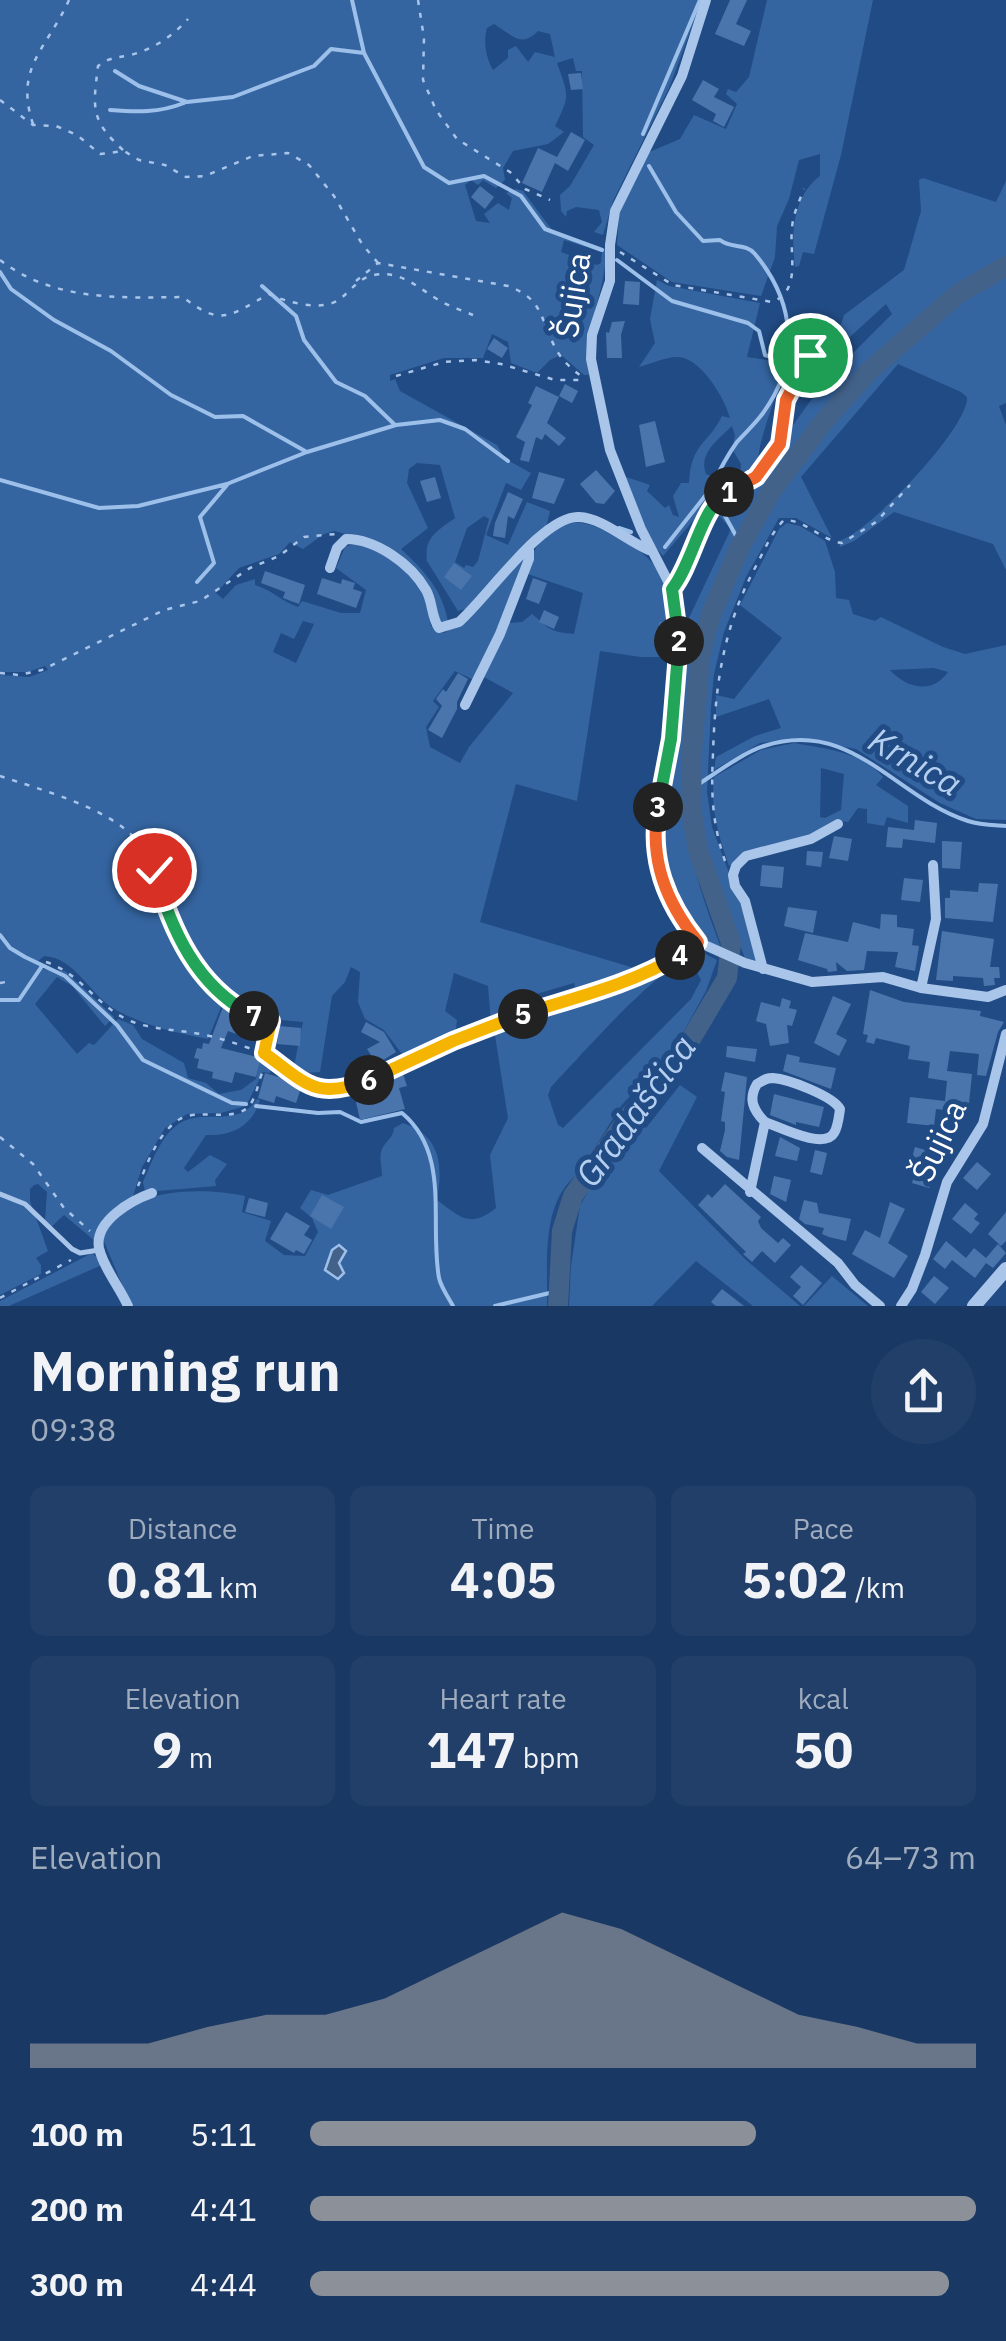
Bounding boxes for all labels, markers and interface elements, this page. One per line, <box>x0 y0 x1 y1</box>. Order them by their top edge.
street label: Šujica <box>545 249 599 341</box>
pin <box>768 313 853 398</box>
icon: arrive <box>783 328 838 383</box>
pin: 1 <box>704 467 754 517</box>
text: 1 <box>721 473 737 510</box>
pin: 2 <box>654 616 704 666</box>
text: 2 <box>671 622 687 659</box>
water label: Krnica <box>861 716 970 806</box>
pin: 3 <box>633 782 683 832</box>
text: 3 <box>650 788 666 825</box>
pin <box>112 828 197 913</box>
icon: check <box>127 843 182 898</box>
pin: 4 <box>655 930 705 980</box>
text: 4 <box>672 936 688 973</box>
pin: 5 <box>498 989 548 1039</box>
pin: 7 <box>229 991 279 1041</box>
text: 5 <box>515 995 531 1032</box>
text: 7 <box>246 997 262 1034</box>
water label: Gradaščica <box>565 1025 706 1195</box>
pin: 6 <box>344 1055 394 1105</box>
text: 6 <box>361 1061 377 1098</box>
street label: Šujica <box>901 1093 975 1188</box>
text: Morning run <box>30 1335 341 1406</box>
button: share <box>871 1339 976 1444</box>
text: 09:38 <box>30 1408 116 1450</box>
text: Distance <box>128 1510 237 1547</box>
text: Time <box>472 1510 534 1547</box>
text: Pace <box>793 1510 854 1547</box>
text: 0.81 <box>107 1547 213 1612</box>
text: 4:05 <box>450 1547 556 1612</box>
text: 5:02 <box>742 1547 848 1612</box>
text: km <box>213 1569 258 1606</box>
text: /km <box>848 1569 905 1606</box>
text: Elevation <box>125 1680 241 1717</box>
text: Heart rate <box>439 1680 567 1717</box>
text: kcal <box>798 1680 849 1717</box>
text: 9 <box>152 1717 182 1782</box>
text: 147 <box>426 1717 516 1782</box>
text: 50 <box>793 1717 853 1782</box>
text: m <box>182 1739 213 1776</box>
text: bpm <box>516 1739 580 1776</box>
text: Elevation <box>30 1836 163 1878</box>
text: 64–73 m <box>845 1836 976 1878</box>
text: 100 m <box>30 2113 124 2155</box>
text: 5:11 <box>190 2113 257 2155</box>
text: 200 m <box>30 2188 124 2230</box>
text: 4:41 <box>190 2188 257 2230</box>
text: 300 m <box>30 2263 124 2305</box>
text: 4:44 <box>190 2263 257 2305</box>

